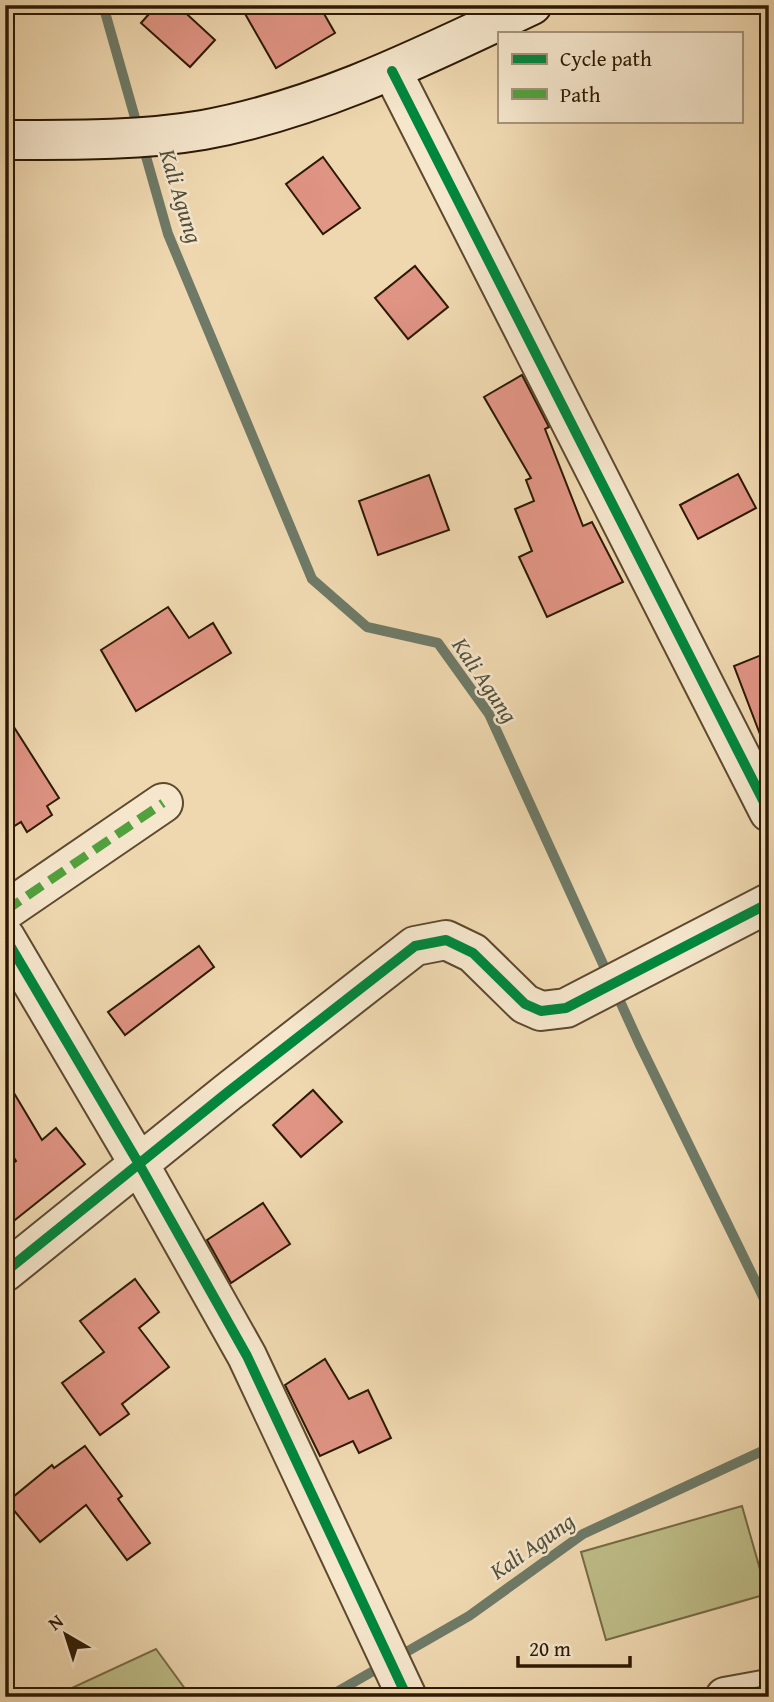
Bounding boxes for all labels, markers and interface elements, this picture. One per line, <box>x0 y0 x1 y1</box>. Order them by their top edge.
legend <box>498 32 742 122</box>
text: Cycle path <box>560 43 652 74</box>
text: Path <box>560 79 601 110</box>
water label: Kali Agung <box>151 144 212 248</box>
water label: Kali Agung <box>444 630 526 730</box>
water label: Kali Agung <box>482 1504 581 1587</box>
north arrow <box>32 1600 102 1670</box>
text: N <box>42 1607 69 1637</box>
scale bar <box>518 1625 630 1669</box>
text: 20 m <box>529 1633 571 1664</box>

